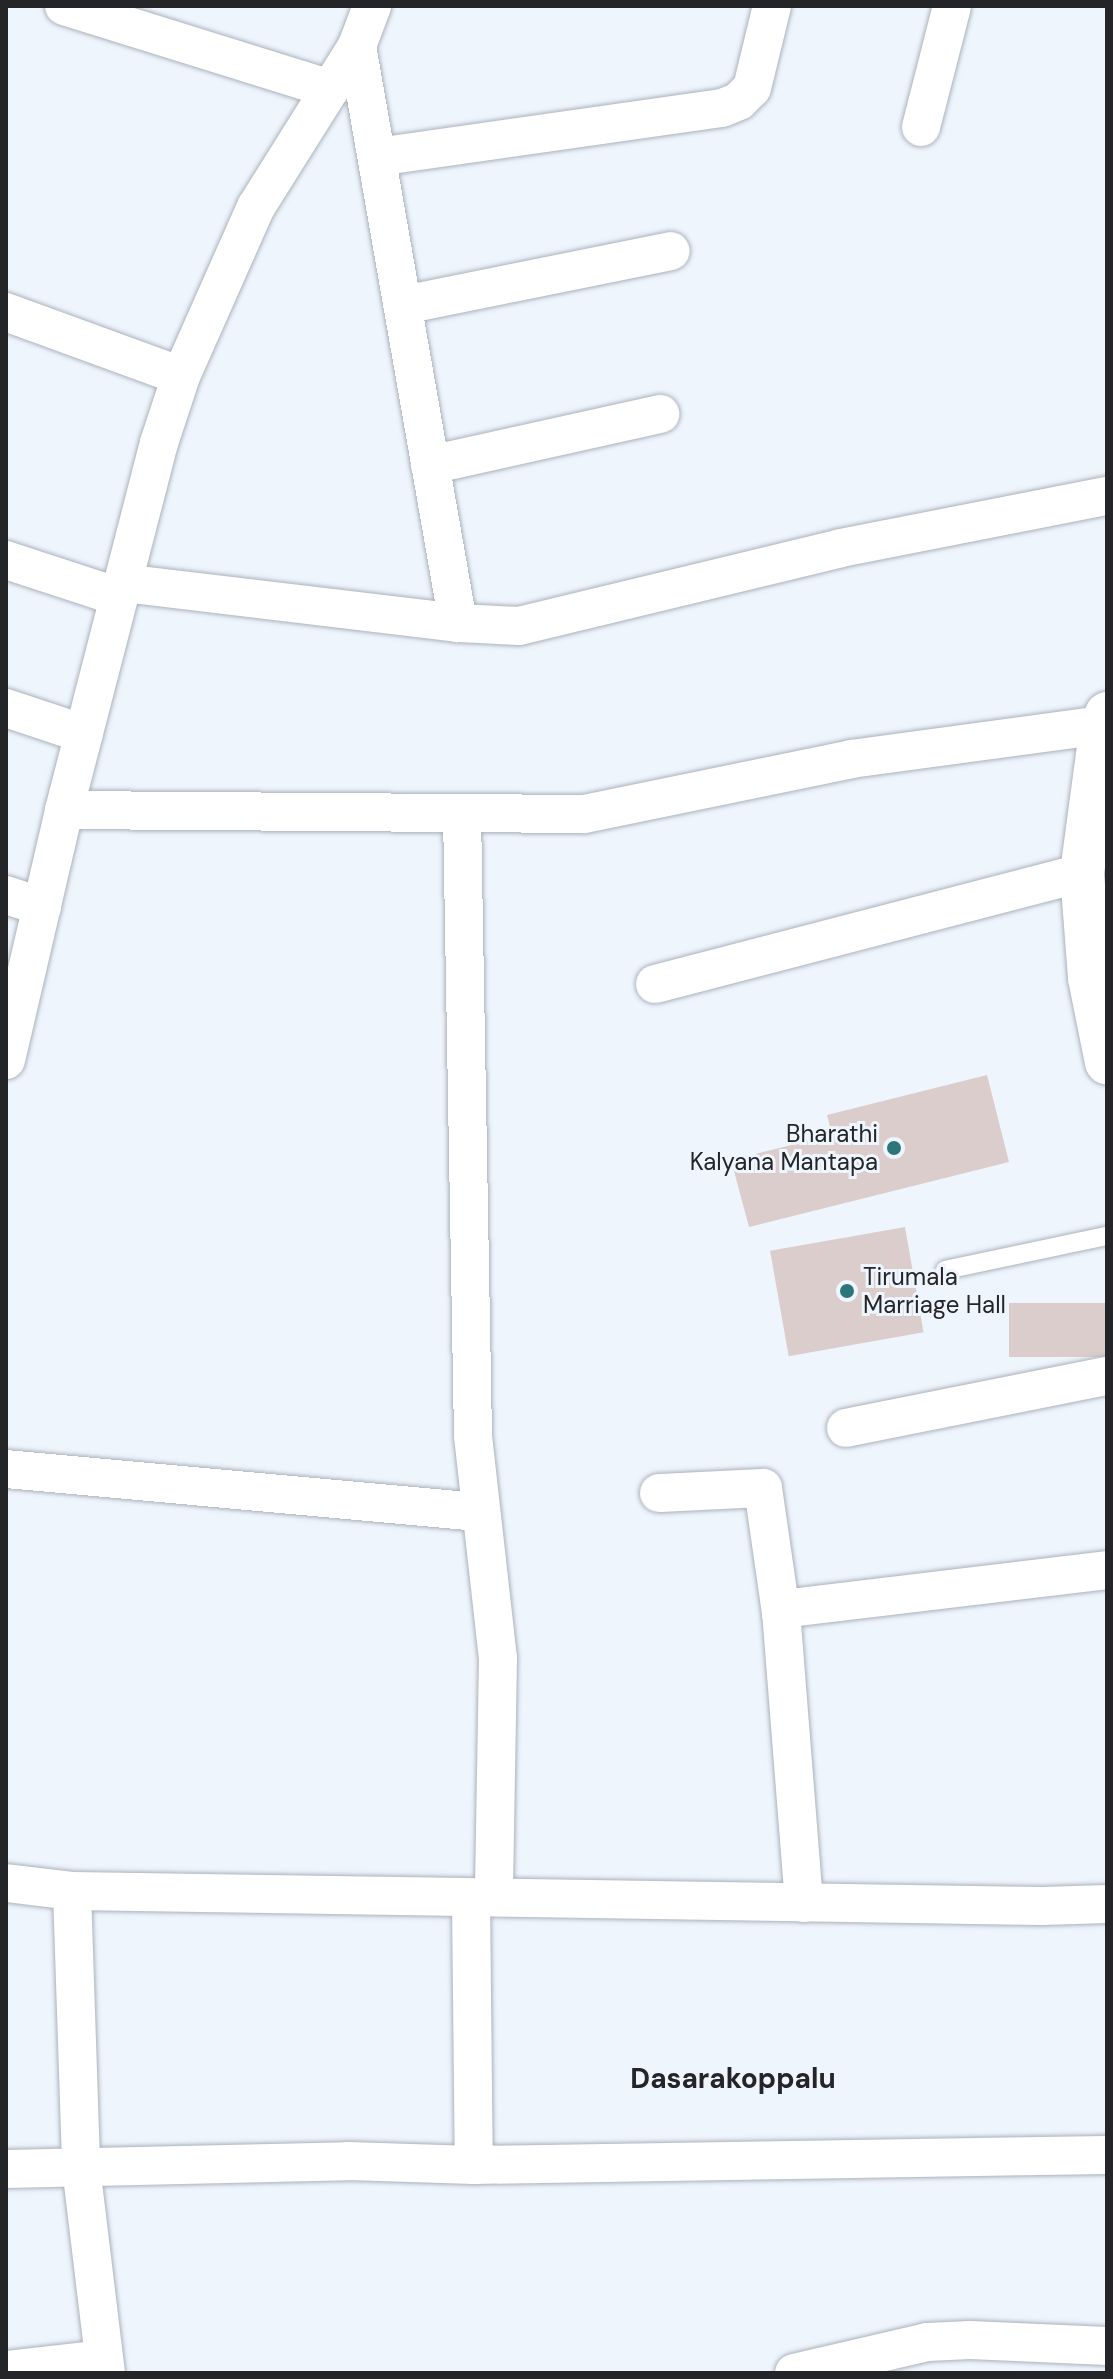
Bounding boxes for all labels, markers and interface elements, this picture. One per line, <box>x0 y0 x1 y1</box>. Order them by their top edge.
place label: Bharathi Kalyana Mantapa <box>690 1120 878 1176</box>
marker: Bharathi Kalyana Mantapa <box>885 1139 903 1157</box>
place label: Tirumala Marriage Hall <box>863 1263 1006 1319</box>
marker: Tirumala Marriage Hall <box>838 1282 856 1300</box>
district label: Dasarakoppalu <box>630 2062 836 2096</box>

